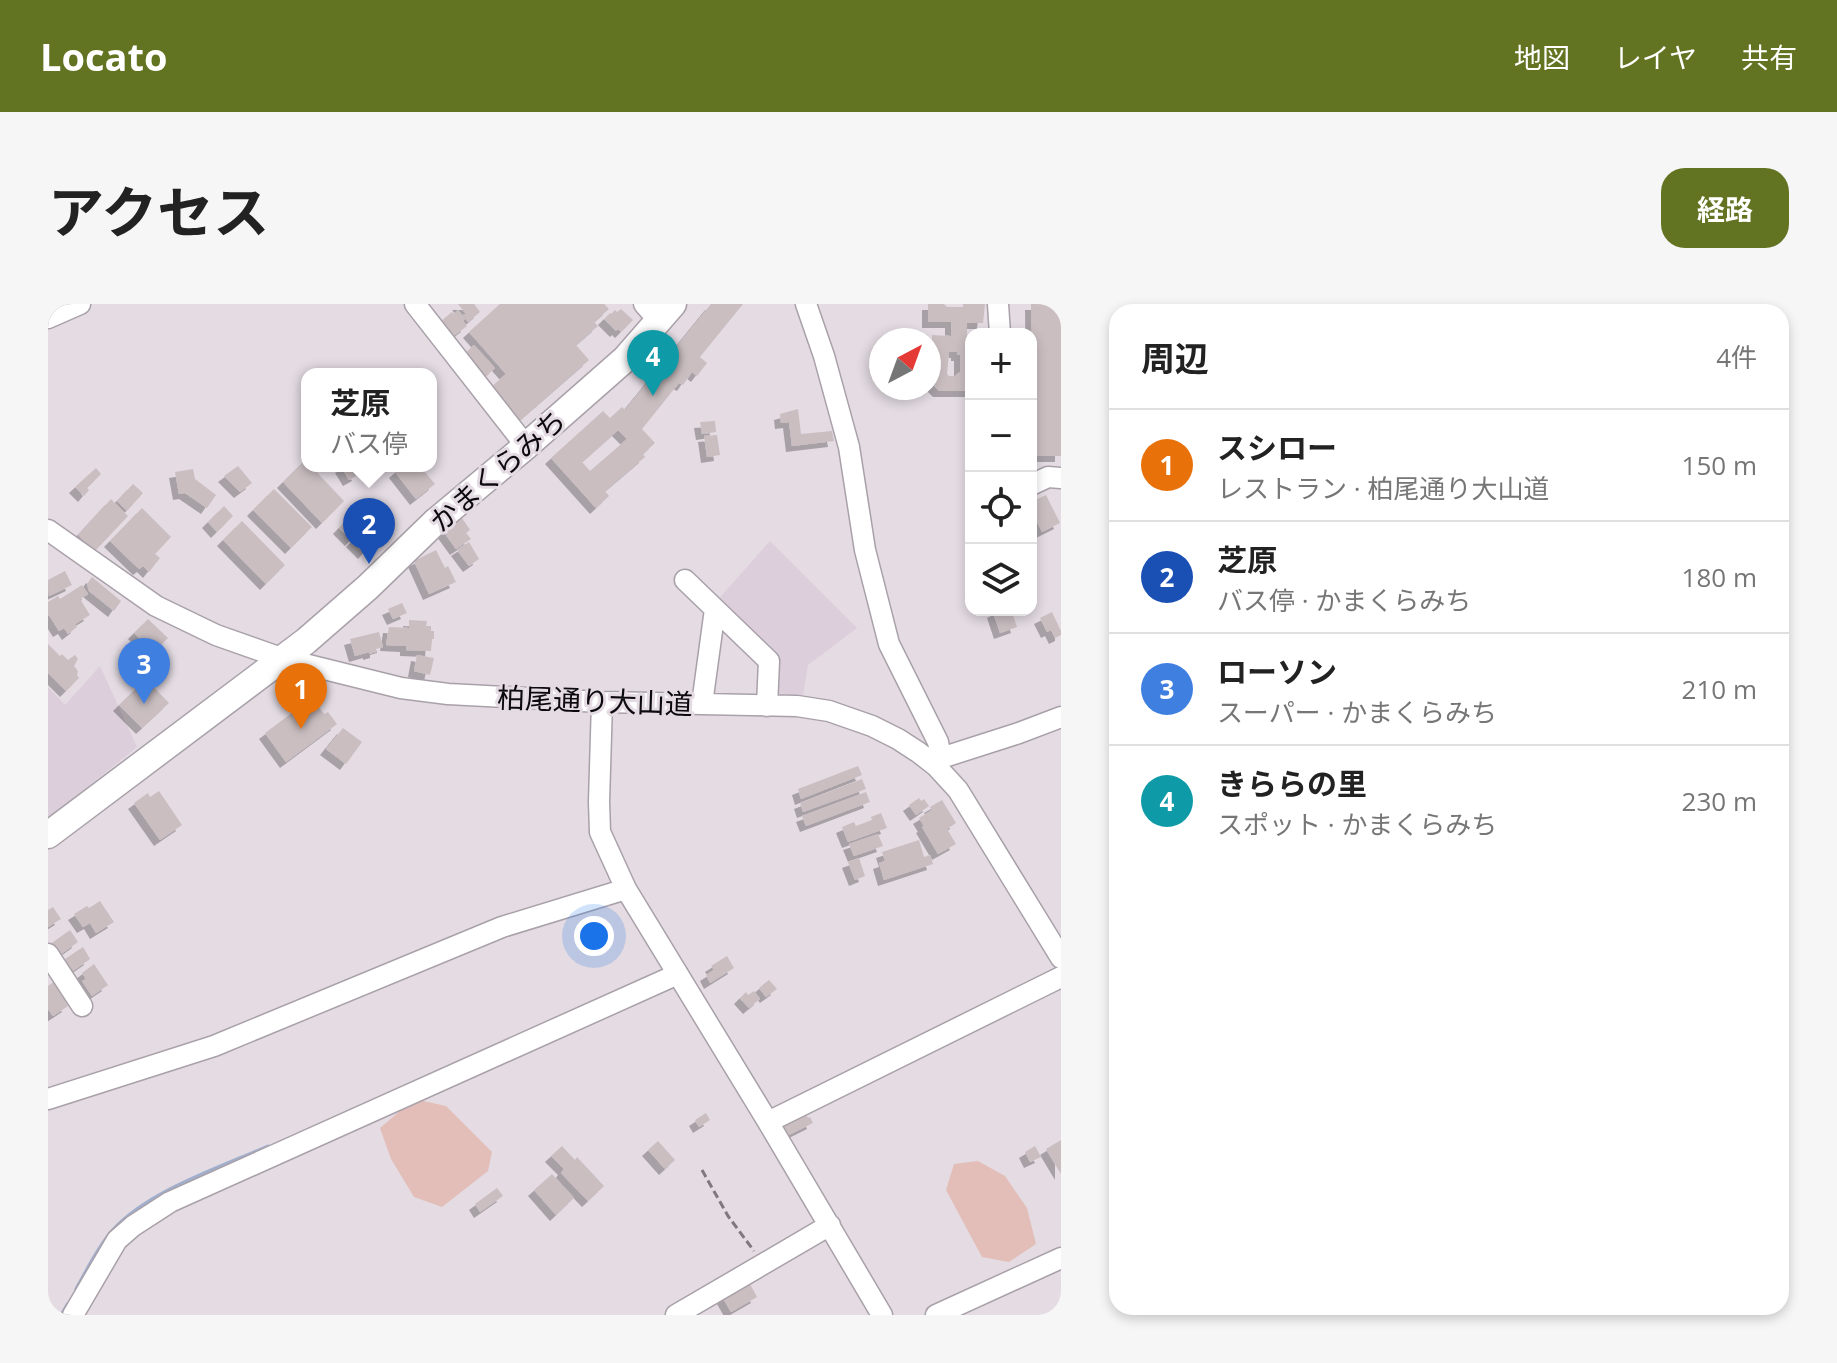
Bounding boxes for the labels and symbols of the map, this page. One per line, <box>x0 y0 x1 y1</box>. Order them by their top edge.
north arrow <box>869 328 941 400</box>
pin: 4 <box>627 330 679 396</box>
street label: かまくらみち <box>421 401 573 539</box>
pin: 2 <box>343 498 395 564</box>
pin: 3 <box>118 638 170 704</box>
pin: 1 <box>275 663 327 729</box>
street label: 柏尾通り大山道 <box>496 678 694 722</box>
your location <box>574 916 614 956</box>

